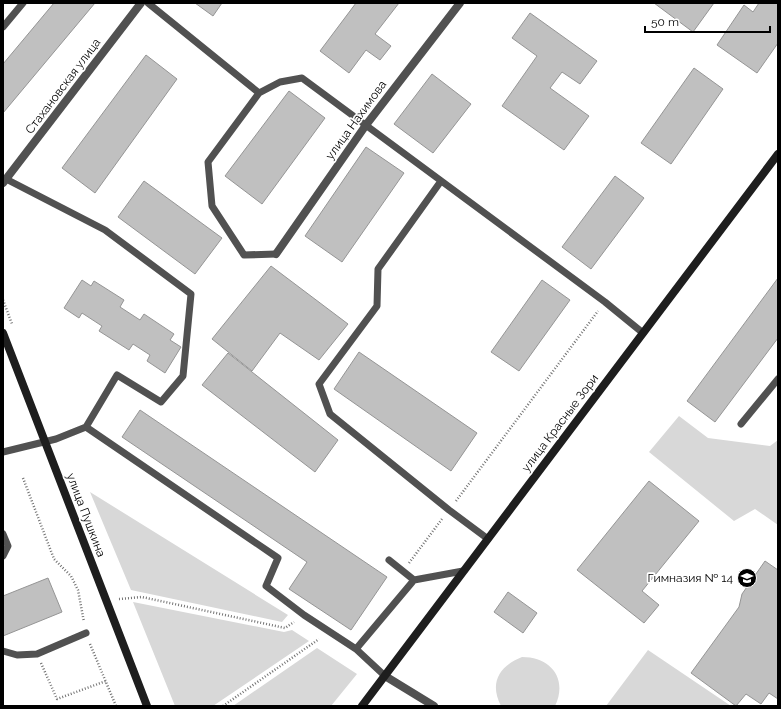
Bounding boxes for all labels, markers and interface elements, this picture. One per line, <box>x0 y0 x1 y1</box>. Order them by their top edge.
scale bar <box>645 8 770 34</box>
text: 50 m <box>651 15 679 29</box>
street label: Стахановская улица <box>23 36 103 136</box>
street label: улица Нахимова <box>323 78 389 162</box>
street label: улица Красные Зори <box>519 371 601 475</box>
street label: улица Пушкина <box>64 471 108 559</box>
school or university icon: Гимназия № 14 <box>736 567 758 589</box>
place label: Гимназия № 14 <box>647 571 733 585</box>

